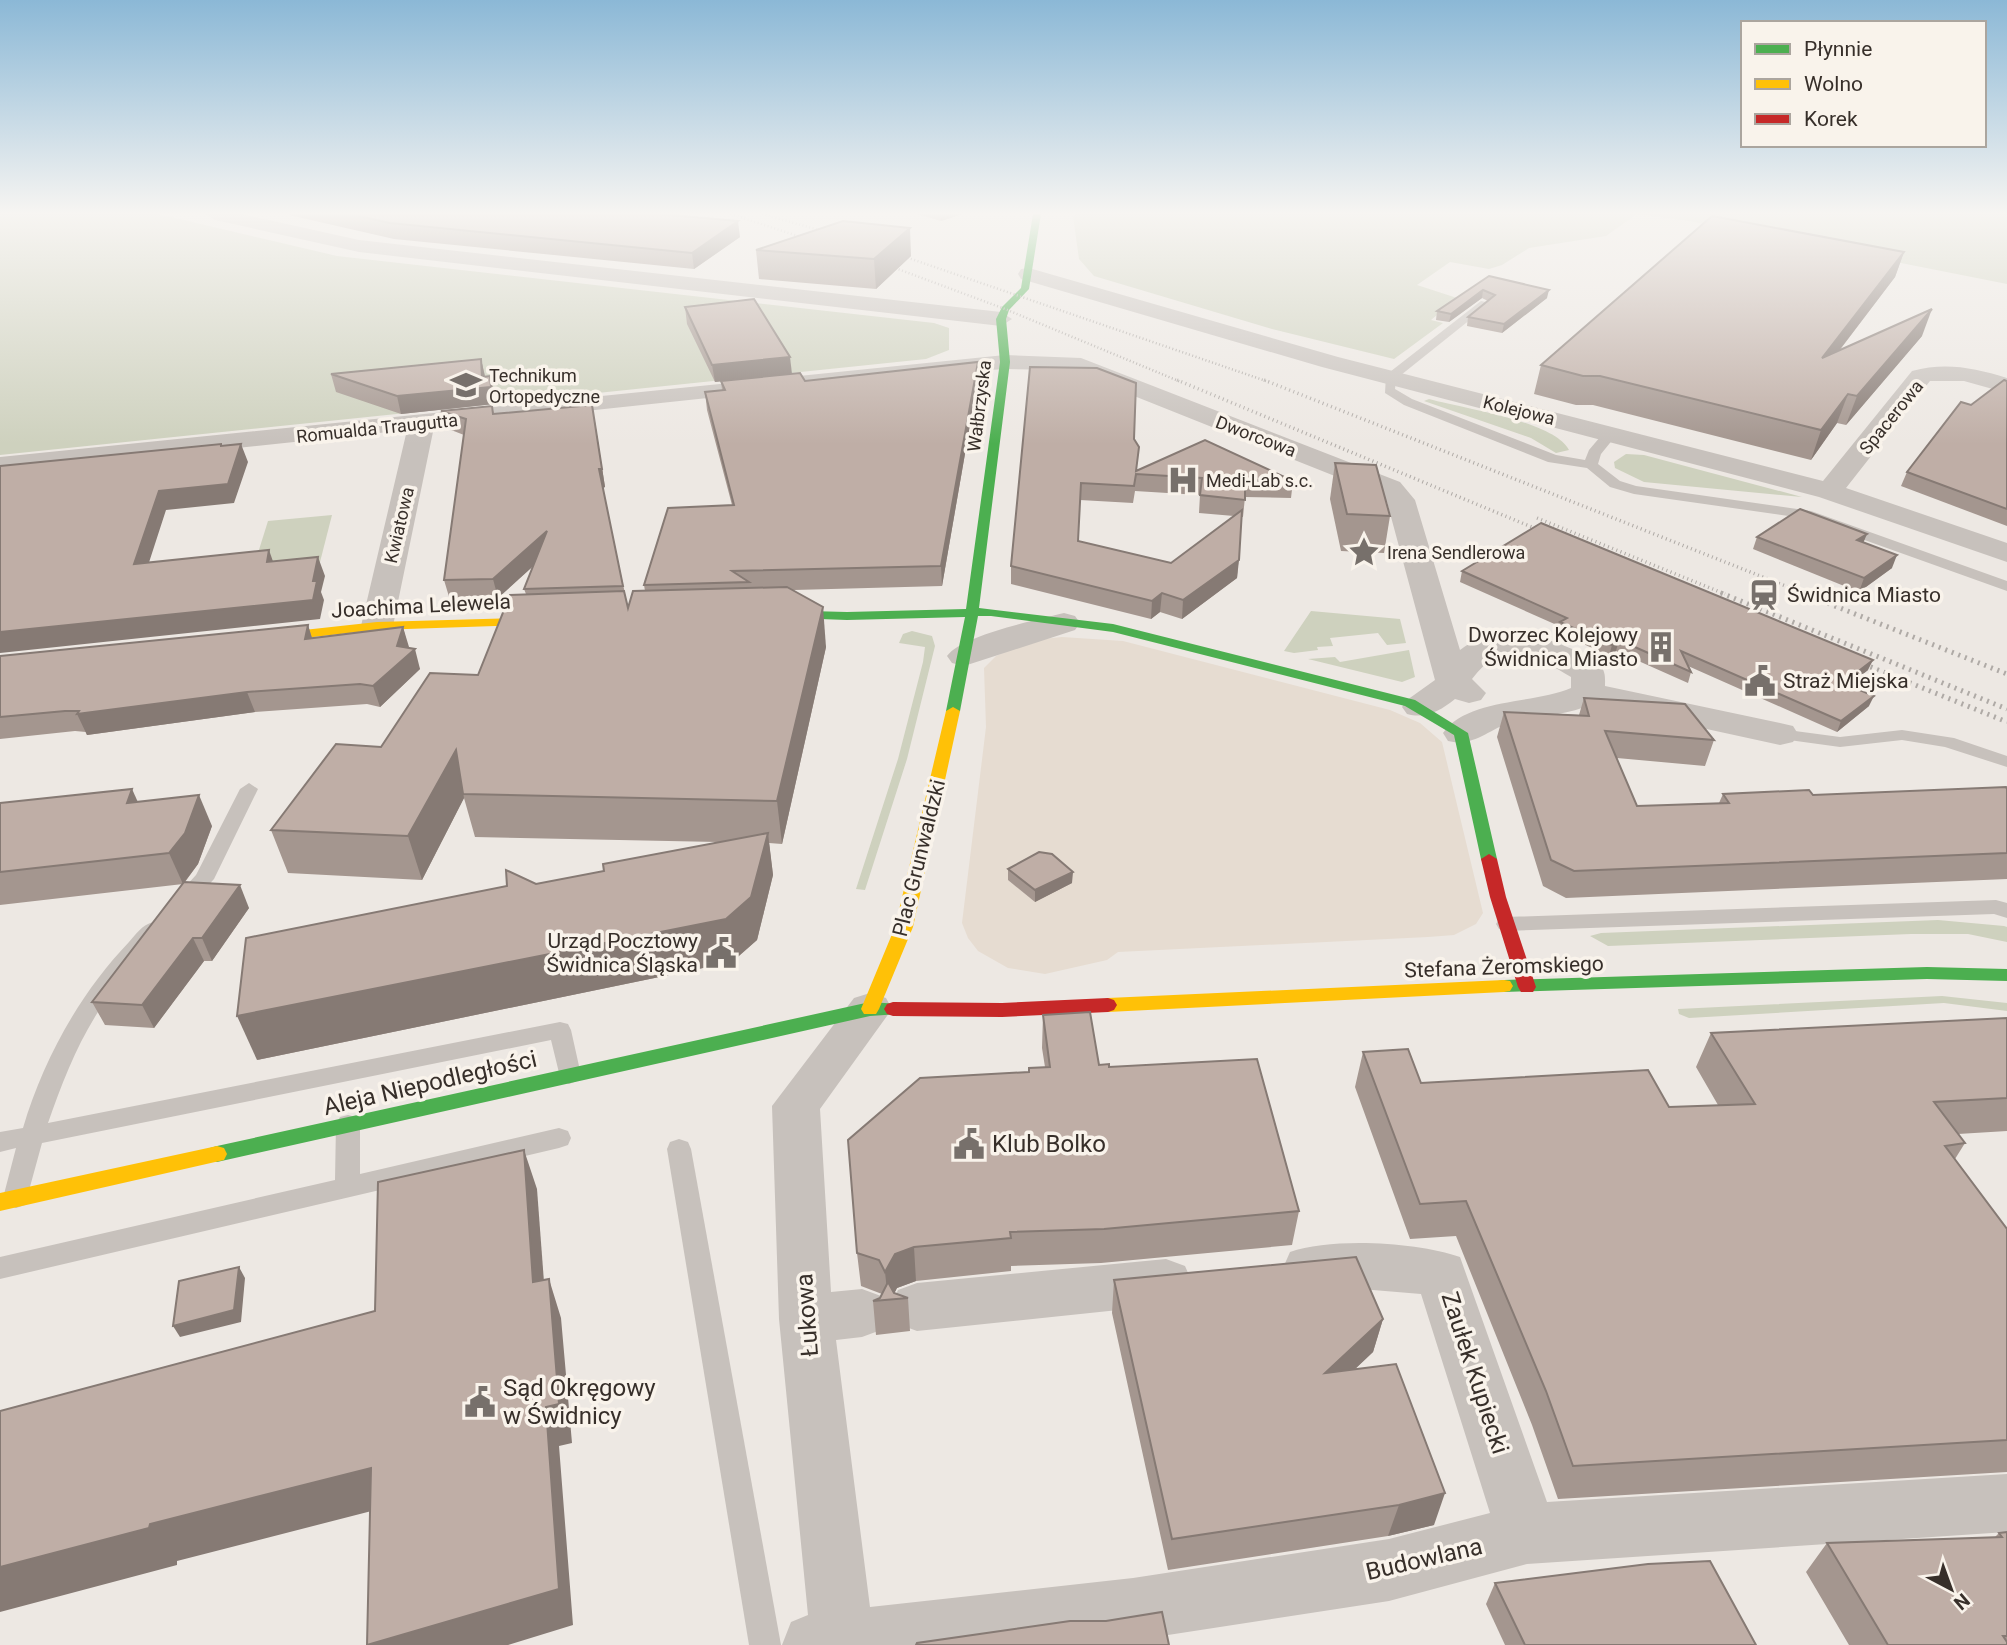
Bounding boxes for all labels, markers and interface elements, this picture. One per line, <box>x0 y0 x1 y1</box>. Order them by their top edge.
legend <box>1741 21 1986 147</box>
text: Płynnie <box>1804 37 1872 61</box>
text: Wolno <box>1804 72 1863 96</box>
text: Korek <box>1804 107 1858 131</box>
street label: Wałbrzyska <box>963 359 995 453</box>
place label: Technikum Ortopedyczne <box>489 365 600 407</box>
school or university icon: Technikum Ortopedyczne <box>449 368 483 402</box>
street label: Spacerowa <box>1855 376 1927 458</box>
street label: Kolejowa <box>1481 391 1557 429</box>
street label: Romualda Traugutta <box>295 409 459 447</box>
street label: Dworcowa <box>1213 411 1299 461</box>
hospital icon: Medi-Lab s.c. <box>1166 463 1200 497</box>
place label: Medi-Lab s.c. <box>1206 470 1313 491</box>
street label: Kwiatowa <box>380 485 418 565</box>
place icon: Irena Sendlerowa <box>1347 535 1381 569</box>
place label: Irena Sendlerowa <box>1387 542 1525 563</box>
station icon: Świdnica Miasto <box>1747 578 1781 612</box>
place label: Świdnica Miasto <box>1787 583 1941 607</box>
street label: Joachima Lelewela <box>331 589 511 623</box>
place label: Dworzec Kolejowy Świdnica Miasto <box>1468 623 1638 671</box>
building icon: Dworzec Kolejowy Świdnica Miasto <box>1644 630 1678 664</box>
public building icon: Straż Miejska <box>1743 664 1777 698</box>
place label: Straż Miejska <box>1783 669 1909 693</box>
street label: Plac Grunwaldzki <box>888 777 950 939</box>
place label: Urząd Pocztowy Świdnica Śląska <box>547 929 698 977</box>
public building icon: Urząd Pocztowy Świdnica Śląska <box>704 936 738 970</box>
street label: Stefana Żeromskiego <box>1404 952 1604 982</box>
street label: Aleja Niepodległości <box>320 1045 540 1121</box>
public building icon: Klub Bolko <box>952 1127 986 1161</box>
place label: Klub Bolko <box>992 1130 1106 1158</box>
street label: Łukowa <box>790 1273 824 1357</box>
street label: Zaułek Kupiecki <box>1436 1288 1514 1458</box>
place label: Sąd Okręgowy w Świdnicy <box>503 1374 656 1430</box>
public building icon: Sąd Okręgowy w Świdnicy <box>463 1385 497 1419</box>
street label: Budowlana <box>1363 1532 1485 1586</box>
north arrow <box>1916 1554 1986 1624</box>
text: N <box>1949 1588 1974 1615</box>

